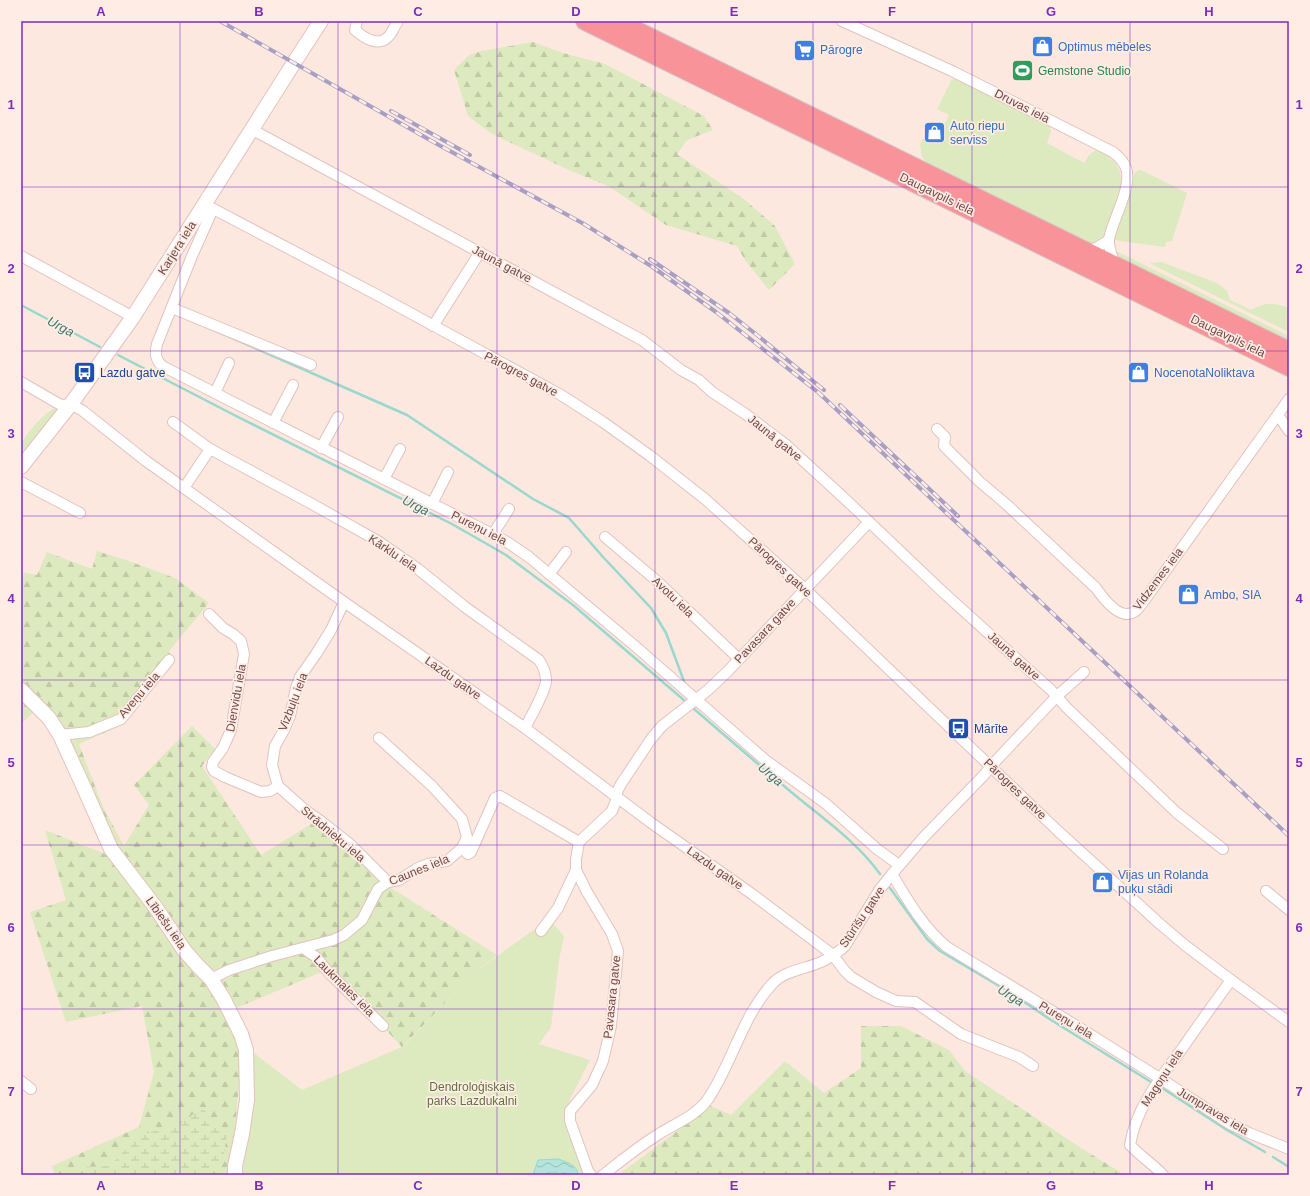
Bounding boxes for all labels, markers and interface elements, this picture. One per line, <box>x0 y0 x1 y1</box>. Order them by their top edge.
text: A <box>96 4 106 19</box>
text: B <box>254 4 264 19</box>
text: C <box>413 4 423 19</box>
text: D <box>571 4 581 19</box>
text: E <box>730 4 739 19</box>
text: F <box>888 4 896 19</box>
text: G <box>1046 4 1056 19</box>
text: H <box>1204 4 1214 19</box>
shop icon: Optimus mēbeles <box>1030 34 1056 60</box>
supermarket icon: Pārogre <box>791 37 817 63</box>
place label: Optimus mēbeles <box>1058 40 1151 54</box>
place label: Pārogre <box>820 43 863 57</box>
sports icon: Gemstone Studio <box>1010 58 1036 84</box>
place label: Gemstone Studio <box>1038 64 1131 78</box>
street label: Druvas iela <box>992 86 1052 126</box>
text: 1 <box>7 97 15 112</box>
text: 1 <box>1295 97 1303 112</box>
place label: Auto riepu serviss <box>950 119 1005 147</box>
shop icon: Auto riepu serviss <box>922 120 948 146</box>
street label: Daugavpils iela <box>897 170 977 218</box>
street label: Karjera iela <box>155 218 199 277</box>
street label: Jaunā gatve <box>470 242 534 286</box>
text: 2 <box>7 261 15 276</box>
text: 2 <box>1295 261 1303 276</box>
street label: Daugavpils iela <box>1188 312 1268 360</box>
water label: Urga <box>45 313 77 340</box>
street label: Pārogres gatve <box>482 349 560 399</box>
bus stop icon: Lazdu gatve <box>72 360 98 386</box>
shop icon: NocenotaNoliktava <box>1126 360 1152 386</box>
place label: Lazdu gatve <box>100 366 166 380</box>
place label: NocenotaNoliktava <box>1154 366 1255 380</box>
street label: Jaunā gatve <box>745 412 805 464</box>
text: 3 <box>7 426 15 441</box>
text: 3 <box>1295 426 1303 441</box>
water label: Urga <box>400 492 432 519</box>
street label: Pureņu iela <box>449 508 510 548</box>
street label: Kārklu iela <box>366 532 420 575</box>
street label: Pārogres gatve <box>745 534 815 600</box>
street label: Vidzemes iela <box>1130 545 1186 613</box>
street label: Avotu iela <box>649 574 697 620</box>
shop icon: Ambo, SIA <box>1175 582 1201 608</box>
place label: Ambo, SIA <box>1204 588 1261 602</box>
text: 4 <box>7 591 15 606</box>
text: 4 <box>1295 591 1303 606</box>
street label: Pavasara gatve <box>731 595 799 666</box>
street label: Jaunā gatve <box>985 629 1043 683</box>
street label: Lazdu gatve <box>422 654 484 703</box>
street label: Dienvidu iela <box>223 663 249 733</box>
street label: Aveņu iela <box>115 669 163 721</box>
street label: Vizbuļu iela <box>276 671 311 733</box>
bus stop icon: Mārīte <box>946 716 972 742</box>
place label: Mārīte <box>974 722 1008 736</box>
text: 5 <box>7 755 15 770</box>
text: 5 <box>1295 755 1303 770</box>
street label: Pārogres gatve <box>981 756 1049 823</box>
water label: Urga <box>755 760 786 789</box>
street label: Strādnieku iela <box>298 803 368 865</box>
street label: Lazdu gatve <box>684 844 746 893</box>
street label: Caunes iela <box>387 852 451 888</box>
place label: Vijas un Rolanda puķu stādi <box>1118 868 1209 896</box>
shop icon: Vijas un Rolanda puķu stādi <box>1090 869 1116 895</box>
street label: Stūrīšu gatve <box>836 884 888 950</box>
street label: Lībiešu iela <box>143 894 189 952</box>
text: 6 <box>7 920 15 935</box>
text: 6 <box>1295 920 1303 935</box>
street label: Laukmales iela <box>311 953 377 1019</box>
street label: Pavasara gatve <box>601 954 623 1039</box>
water label: Urga <box>995 982 1027 1009</box>
street label: Pureņu iela <box>1036 998 1096 1042</box>
street label: Magoņu iela <box>1138 1047 1186 1109</box>
park label: Dendroloģiskais parks Lazdukalni <box>427 1080 517 1108</box>
text: 7 <box>7 1084 15 1099</box>
street label: Jumpravas iela <box>1175 1084 1251 1138</box>
text: 7 <box>1295 1084 1303 1099</box>
text: A <box>96 1178 106 1193</box>
text: B <box>254 1178 264 1193</box>
text: C <box>413 1178 423 1193</box>
text: D <box>571 1178 581 1193</box>
text: E <box>730 1178 739 1193</box>
text: F <box>888 1178 896 1193</box>
text: G <box>1046 1178 1056 1193</box>
text: H <box>1204 1178 1214 1193</box>

